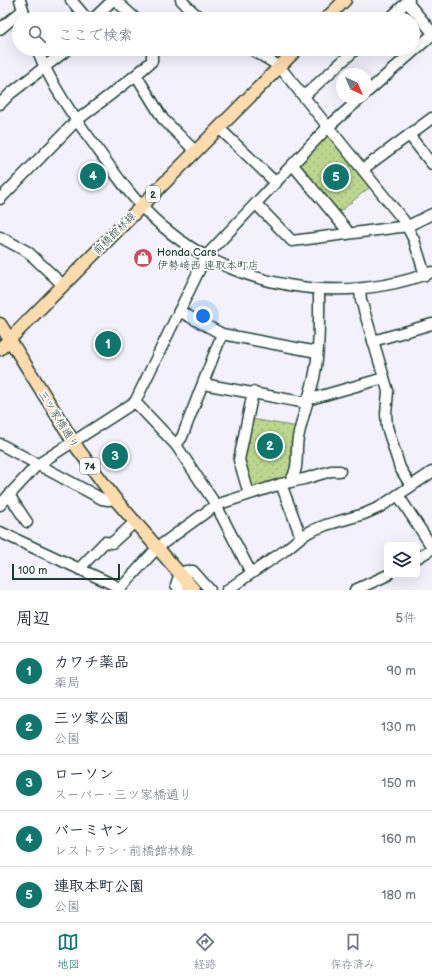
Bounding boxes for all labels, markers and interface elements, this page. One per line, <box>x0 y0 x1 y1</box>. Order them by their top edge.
search box <box>12 12 420 56</box>
icon: search <box>26 23 48 45</box>
text: ここで検索 <box>58 26 133 45</box>
north arrow <box>336 68 372 104</box>
pin: 4 <box>80 161 106 191</box>
pin: 5 <box>323 162 349 192</box>
road number: 2 <box>146 186 160 202</box>
street label: 前橋館林線 <box>90 209 138 257</box>
place label: Honda Cars 伊勢崎西 連取本町店 <box>157 246 259 272</box>
shop icon: Honda Cars 伊勢崎西 連取本町店 <box>132 247 154 269</box>
your location <box>193 306 213 326</box>
pin: 1 <box>95 329 121 359</box>
street label: 三ツ家橋通り <box>36 388 82 451</box>
pin: 2 <box>257 431 283 461</box>
pin: 3 <box>102 441 128 471</box>
road number: 74 <box>80 458 100 474</box>
map controls <box>384 542 420 578</box>
button: layers <box>384 542 420 578</box>
scale bar <box>12 562 120 581</box>
text: 100 m <box>18 564 47 577</box>
text: 周辺 <box>16 609 50 629</box>
text: 5件 <box>396 610 416 626</box>
text: カワチ薬品 <box>54 653 129 672</box>
text: 1 <box>26 663 32 679</box>
text: 90 m <box>387 663 416 679</box>
text: 薬局 <box>54 675 80 691</box>
text: 三ツ家公園 <box>54 709 129 728</box>
text: 2 <box>25 719 33 735</box>
text: 130 m <box>381 719 416 735</box>
text: 公園 <box>54 731 80 747</box>
text: ローソン <box>54 765 114 784</box>
text: 3 <box>25 775 33 791</box>
text: 150 m <box>382 775 416 791</box>
text: スーパー · 三ツ家橋通り <box>54 787 192 803</box>
text: バーミヤン <box>54 821 129 840</box>
text: 4 <box>25 831 33 847</box>
text: 160 m <box>381 831 416 847</box>
text: レストラン · 前橋館林線 <box>54 843 194 859</box>
text: 連取本町公園 <box>54 877 144 896</box>
text: 5 <box>25 887 33 903</box>
text: 180 m <box>381 887 416 903</box>
text: 公園 <box>54 899 80 915</box>
tab: 地図 <box>57 931 79 971</box>
tab: 経路 <box>194 931 216 971</box>
tab: 保存済み <box>331 931 375 971</box>

